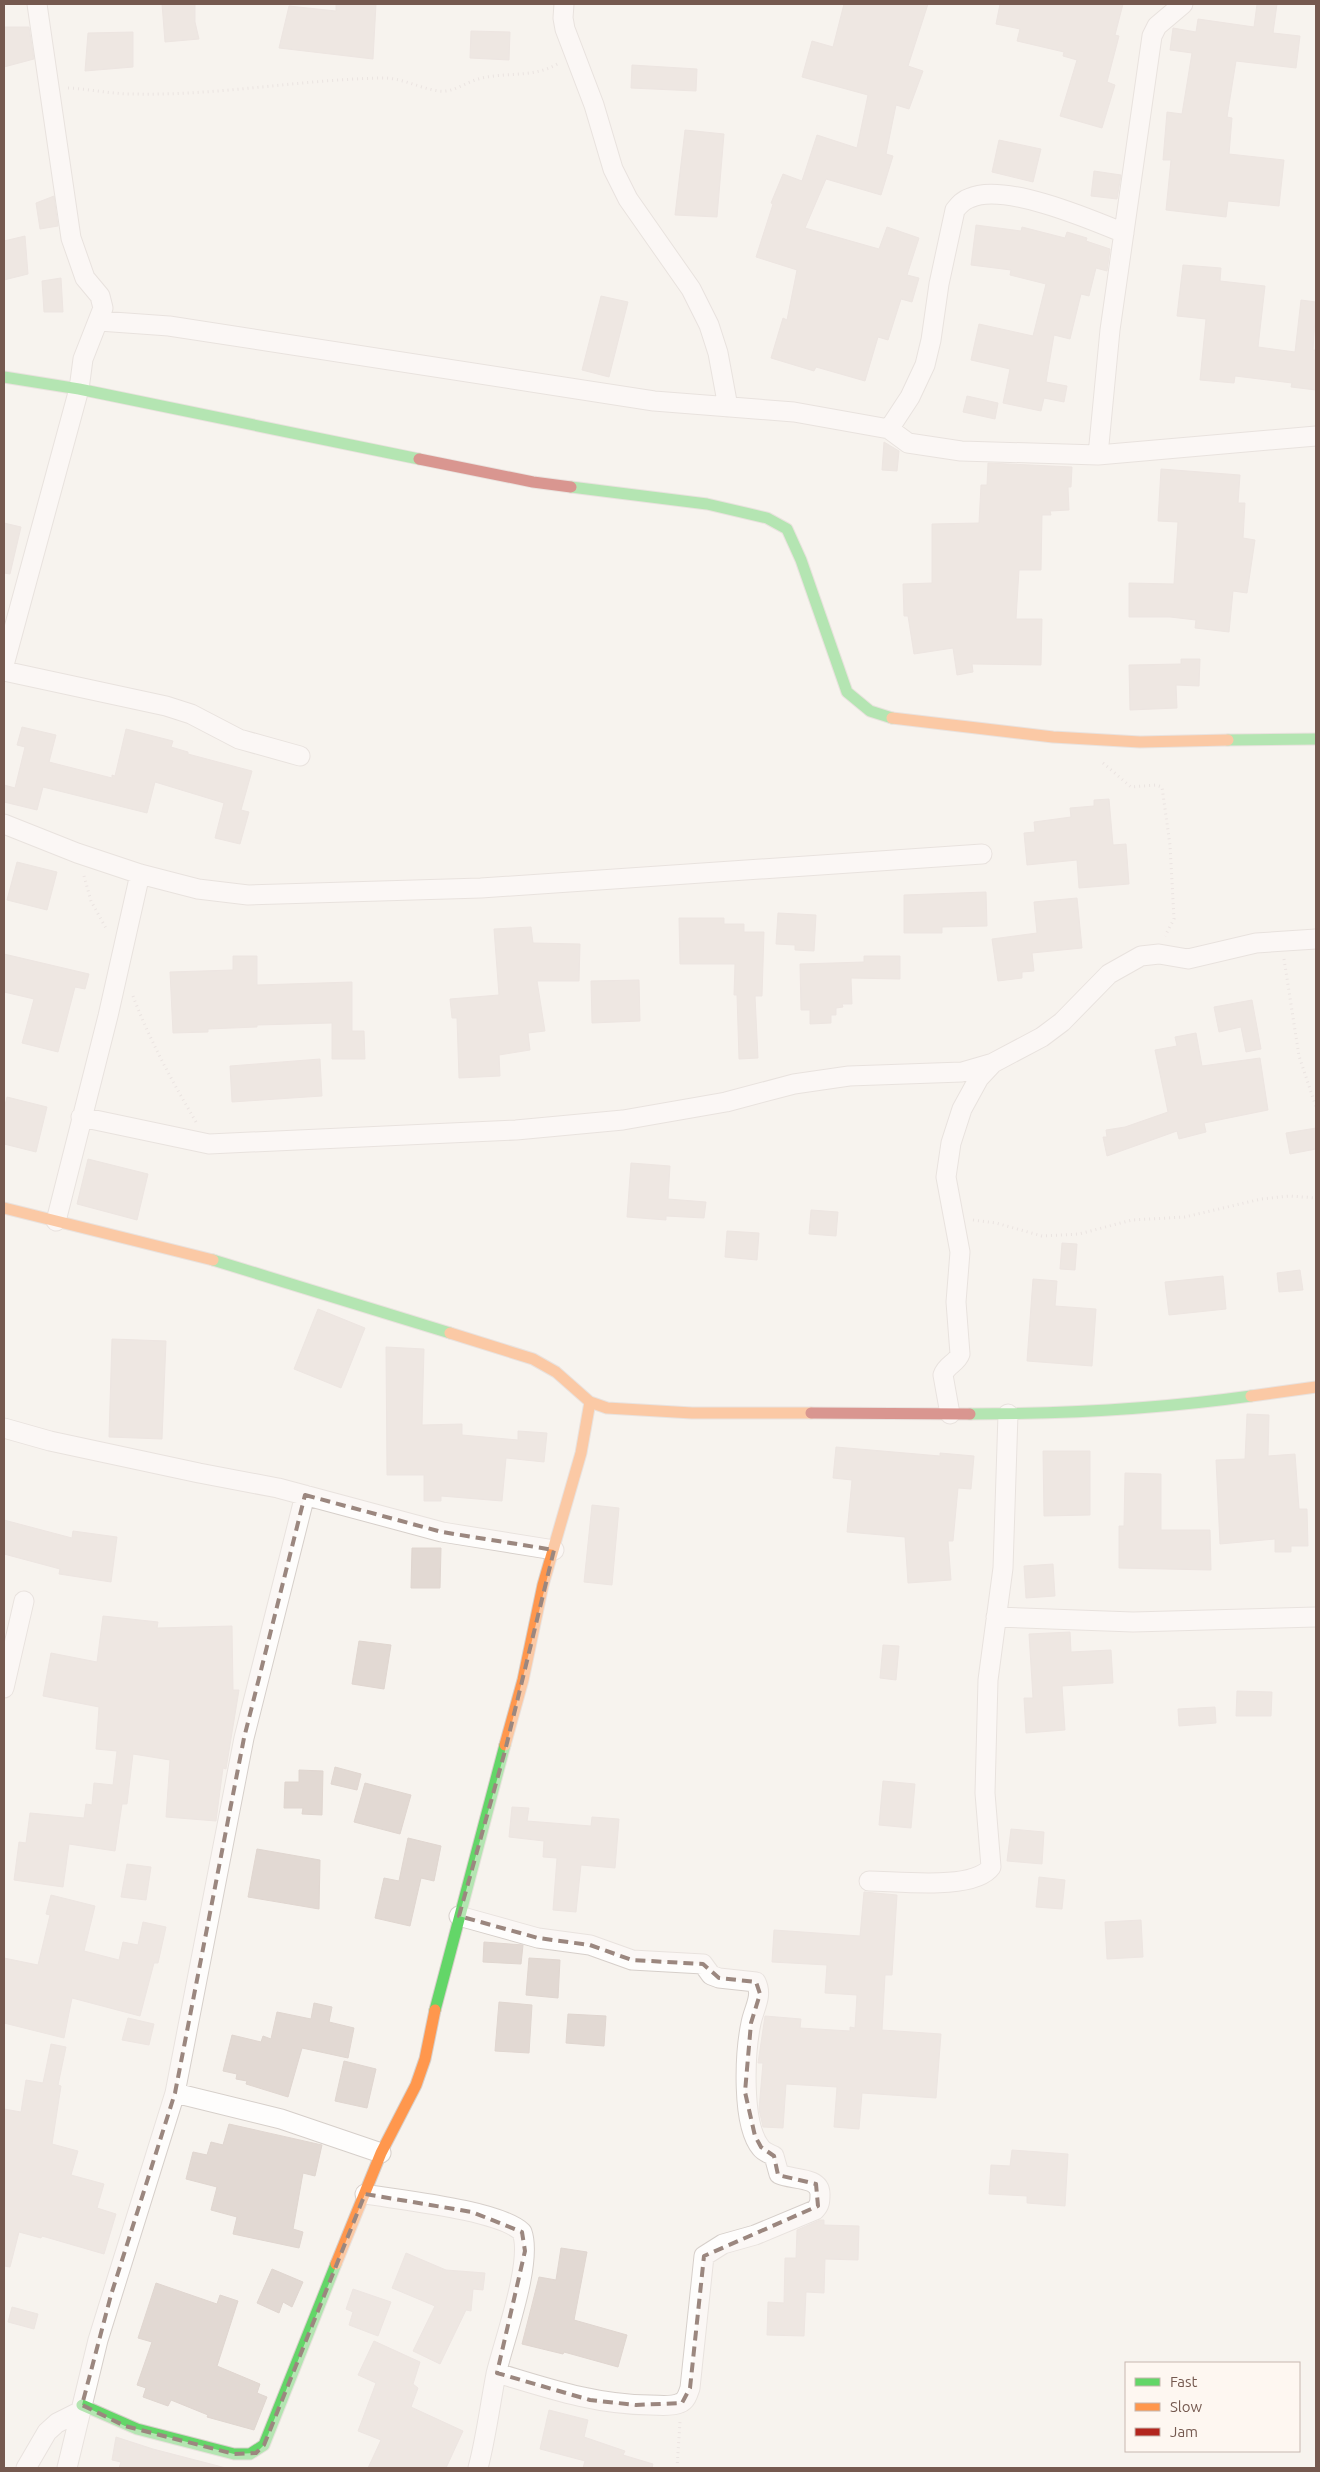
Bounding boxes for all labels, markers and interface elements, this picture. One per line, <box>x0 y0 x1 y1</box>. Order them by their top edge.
legend <box>1125 2362 1300 2452</box>
text: Fast <box>1170 2373 1198 2390</box>
text: Slow <box>1170 2398 1203 2415</box>
text: Jam <box>1170 2423 1198 2440</box>

